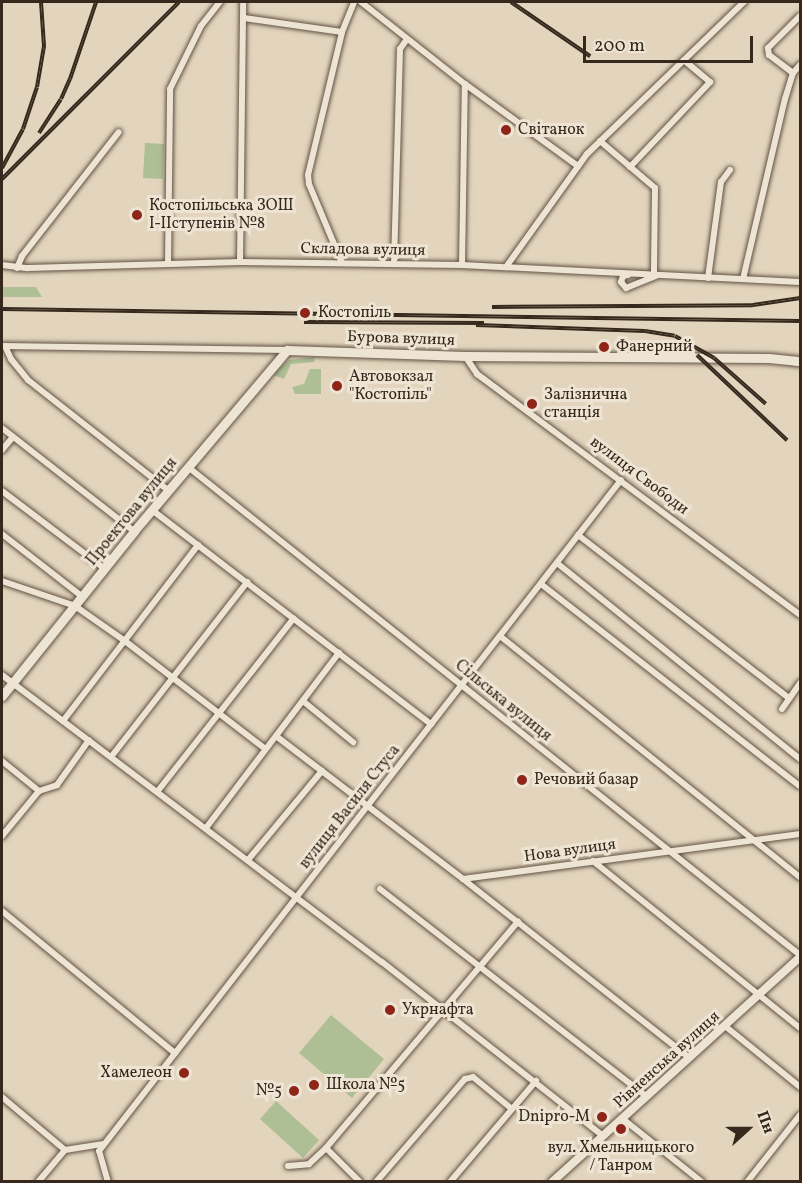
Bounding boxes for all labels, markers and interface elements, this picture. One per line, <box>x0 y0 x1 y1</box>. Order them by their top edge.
scale bar <box>586 24 756 62</box>
text: 200 m <box>594 34 645 59</box>
place label: Світанок <box>518 120 584 140</box>
marker: Світанок <box>499 123 513 137</box>
place label: Костопільська ЗОШ І-ІІступенів №8 <box>149 196 294 234</box>
marker: Костопільська ЗОШ І-ІІступенів №8 <box>130 208 144 222</box>
street label: Складова вулиця <box>300 239 426 261</box>
place label: Костопіль <box>318 303 391 323</box>
marker: Костопіль <box>296 304 314 322</box>
street label: Бурова вулиця <box>347 328 455 350</box>
place label: Фанерний <box>616 337 693 357</box>
marker: Фанерний <box>597 340 611 354</box>
place label: Автовокзал "Костопіль" <box>349 367 433 405</box>
marker: Автовокзал "Костопіль" <box>330 379 344 393</box>
place label: Залізнична станція <box>544 385 627 423</box>
marker: Залізнична станція <box>525 397 539 411</box>
street label: вулиця Свободи <box>586 433 692 519</box>
street label: Проектова вулиця <box>82 454 182 570</box>
street label: Сільська вулиця <box>451 656 555 746</box>
street label: вулиця Василя Стуса <box>296 741 404 873</box>
place label: Речовий базар <box>534 770 638 790</box>
marker: Речовий базар <box>515 773 529 787</box>
street label: Нова вулиця <box>523 835 617 867</box>
place label: Укрнафта <box>402 1000 474 1020</box>
marker: Укрнафта <box>383 1003 397 1017</box>
street label: Рівненська вулиця <box>610 1007 724 1113</box>
place label: Хамелеон <box>100 1063 172 1083</box>
marker: Хамелеон <box>177 1066 191 1080</box>
place label: Школа №5 <box>326 1075 405 1095</box>
marker: Школа №5 <box>307 1078 321 1092</box>
place label: №5 <box>256 1081 282 1101</box>
marker: №5 <box>287 1084 301 1098</box>
north arrow <box>718 1099 778 1159</box>
place label: Dnipro-M <box>518 1107 590 1127</box>
text: Пн <box>750 1108 779 1137</box>
marker: Dnipro-M <box>595 1110 609 1124</box>
marker: вул. Хмельницького / Танром <box>614 1122 628 1136</box>
place label: вул. Хмельницького / Танром <box>548 1138 694 1176</box>

